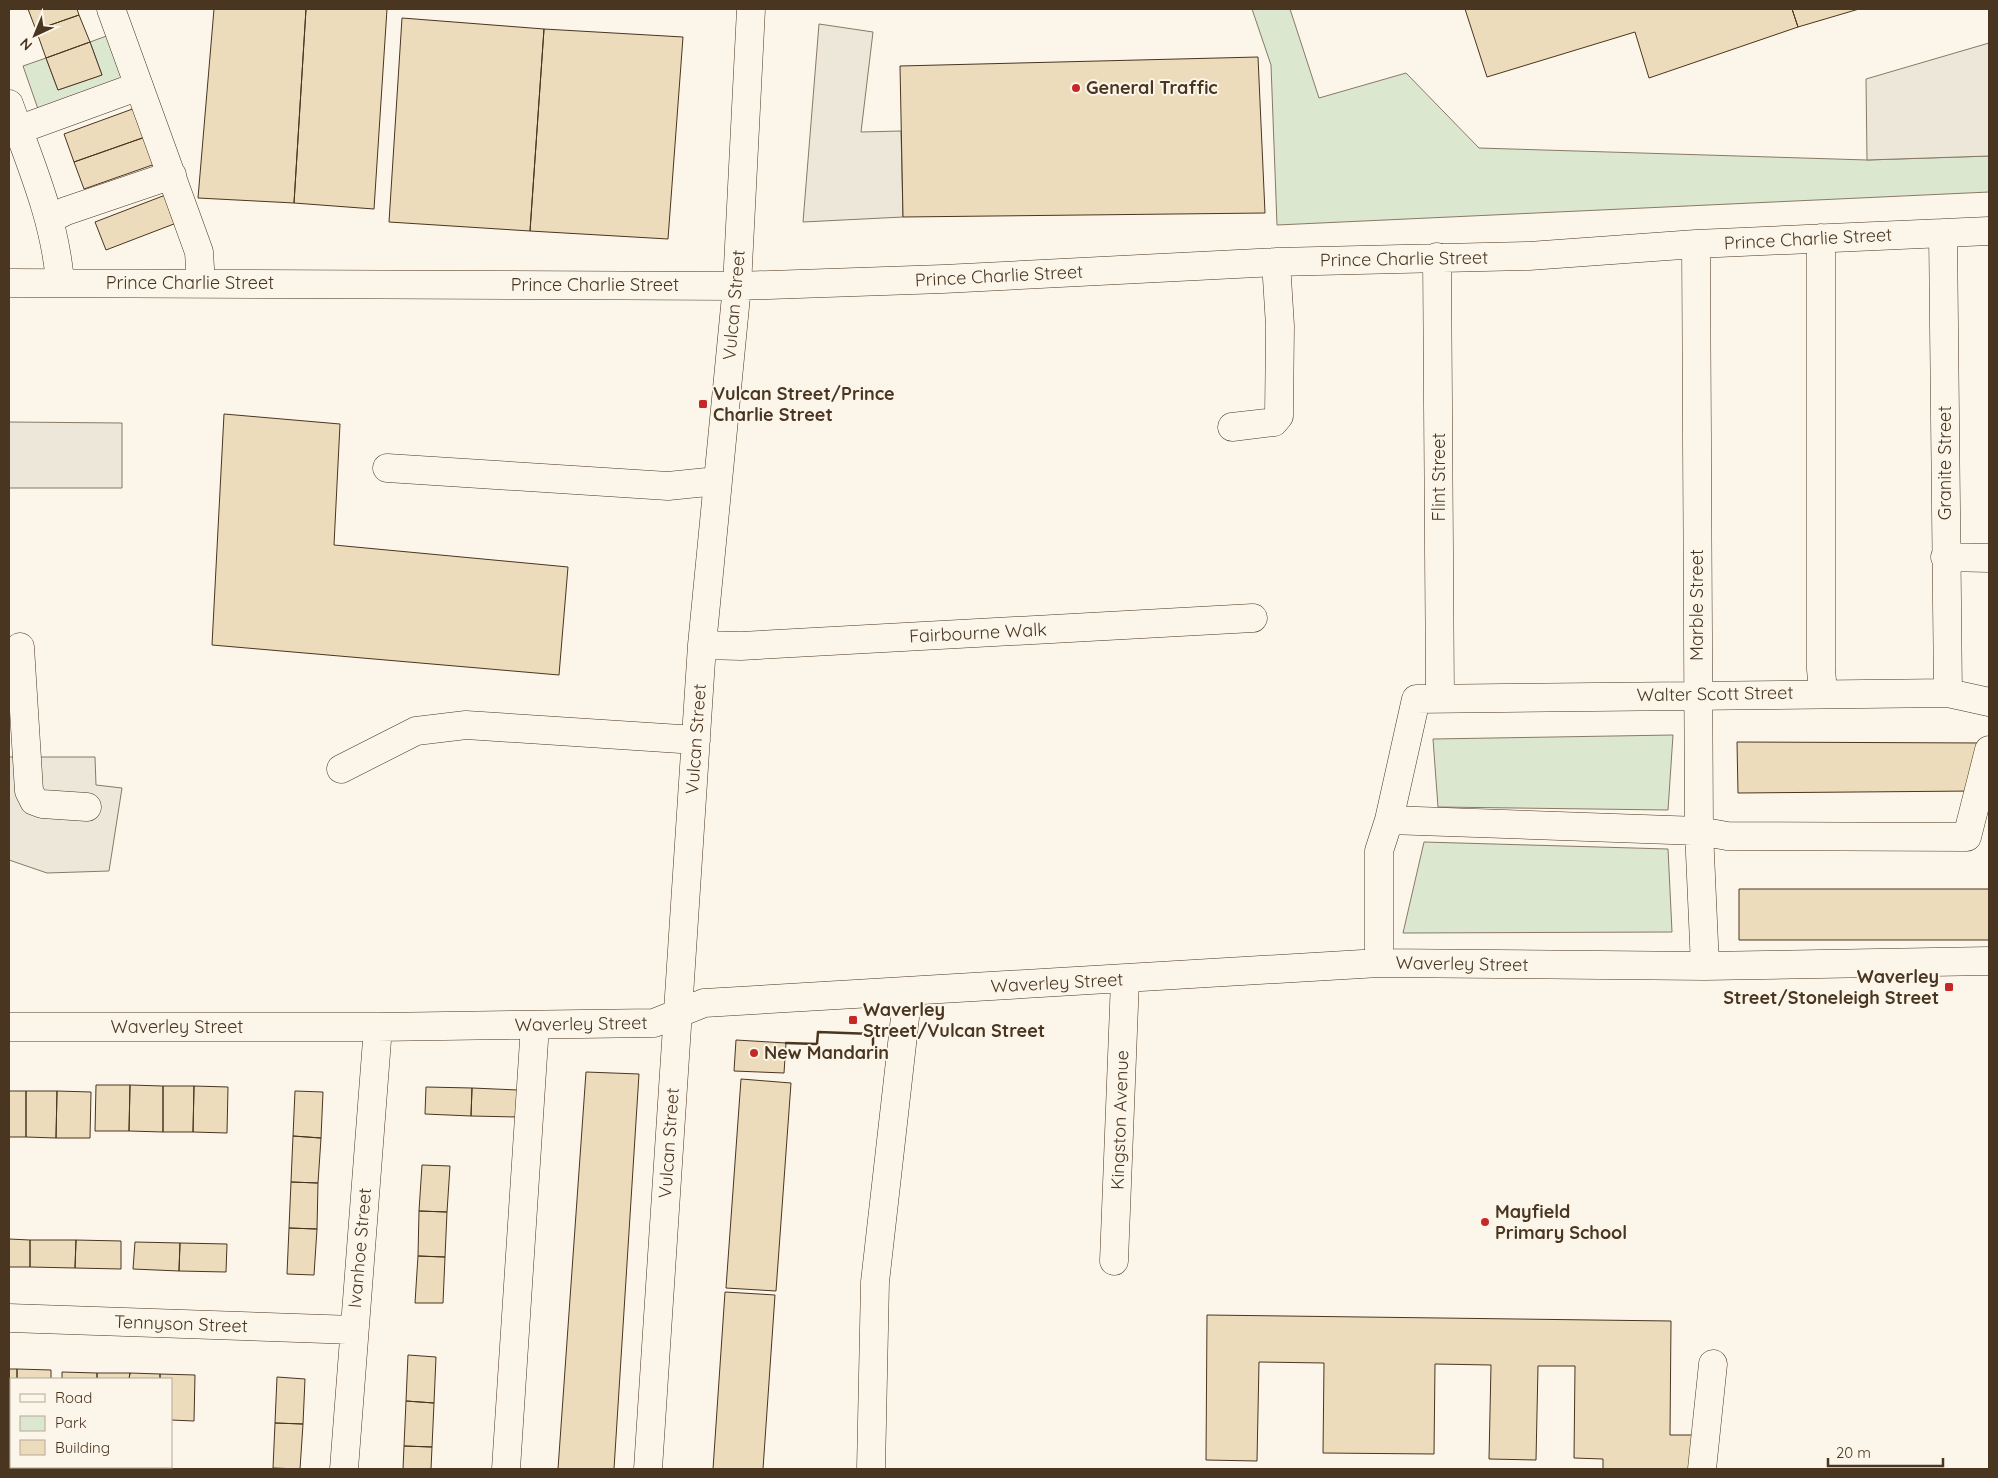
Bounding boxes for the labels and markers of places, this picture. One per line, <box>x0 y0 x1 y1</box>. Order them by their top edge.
place label: General Traffic <box>1086 76 1218 99</box>
marker: General Traffic <box>1070 82 1082 94</box>
place label: Vulcan Street/Prince Charlie Street <box>713 382 895 426</box>
marker: Vulcan Street/Prince Charlie Street <box>697 398 709 410</box>
place label: Waverley Street/Stoneleigh Street <box>1723 965 1939 1009</box>
marker: Waverley Street/Stoneleigh Street <box>1943 981 1955 993</box>
place label: Waverley Street/Vulcan Street <box>863 998 1045 1042</box>
marker: Waverley Street/Vulcan Street <box>847 1014 859 1026</box>
place label: New Mandarin <box>764 1041 889 1064</box>
marker: New Mandarin <box>748 1047 760 1059</box>
place label: Mayfield Primary School <box>1495 1200 1627 1244</box>
marker: Mayfield Primary School <box>1479 1216 1491 1228</box>

